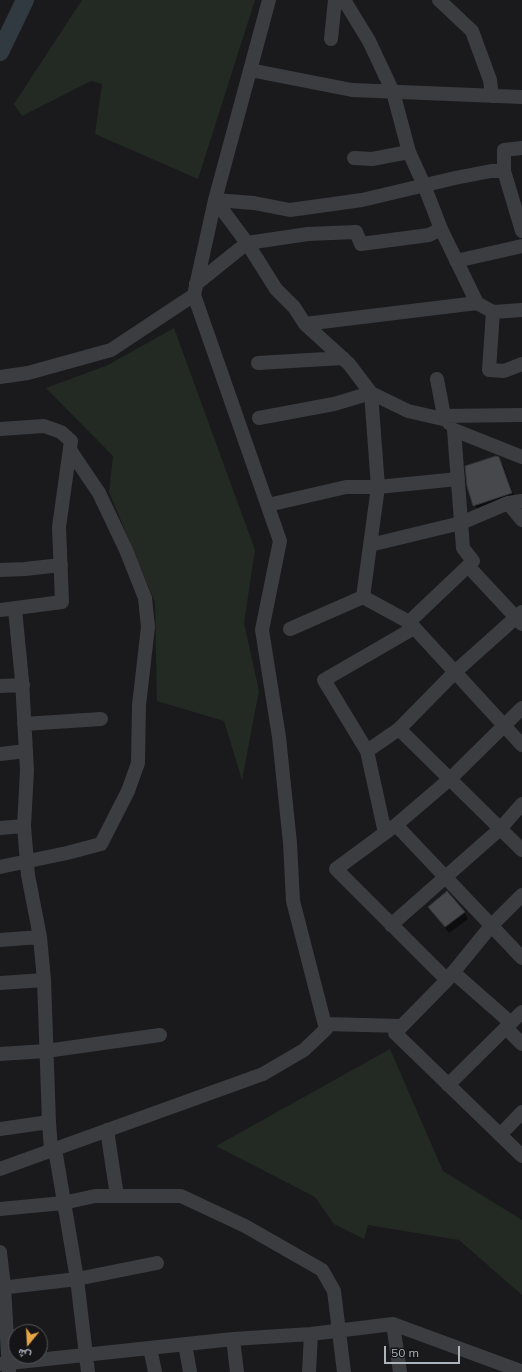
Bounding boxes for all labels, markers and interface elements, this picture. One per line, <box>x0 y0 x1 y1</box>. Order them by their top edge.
north arrow <box>8 1324 48 1364</box>
scale bar <box>386 1338 462 1364</box>
text: 50 m <box>391 1345 419 1360</box>
text: ش <box>16 1346 33 1363</box>

